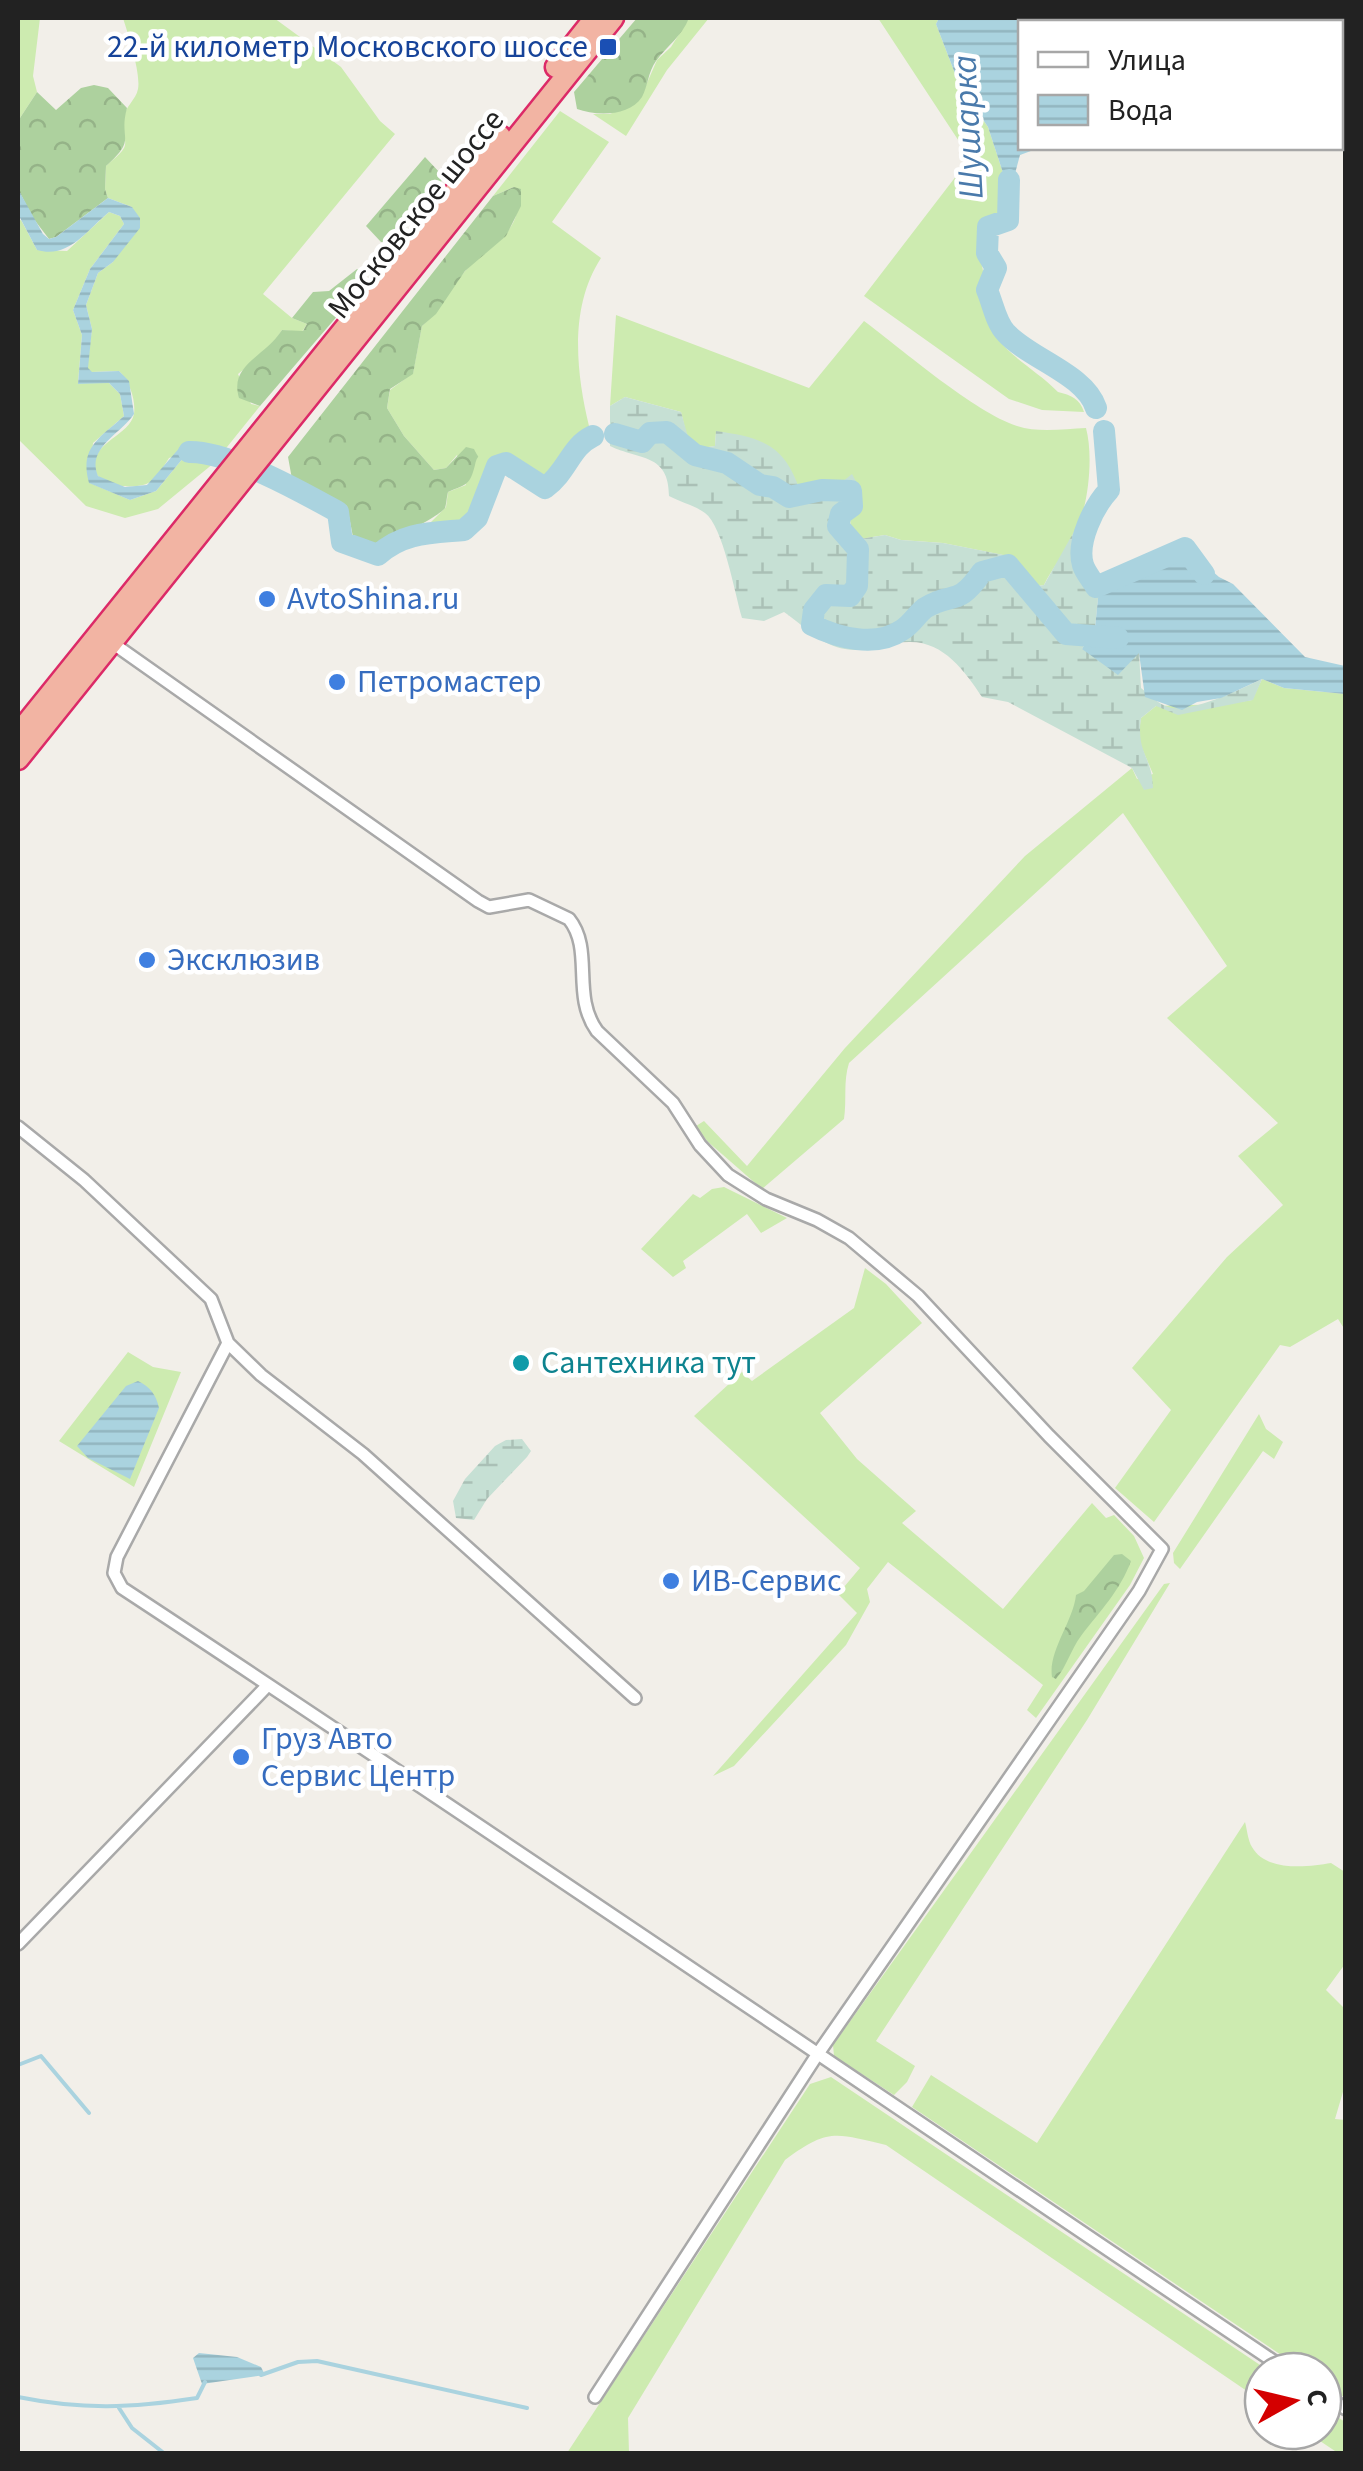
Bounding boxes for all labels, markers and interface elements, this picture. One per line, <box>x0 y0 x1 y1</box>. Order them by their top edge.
legend <box>1018 20 1343 150</box>
place label: 22-й километр Московского шоссе <box>107 24 588 70</box>
marker: 22-й километр Московского шоссе <box>597 36 619 58</box>
text: Улица <box>1108 39 1186 82</box>
water label: Шушарка <box>939 54 997 200</box>
text: Вода <box>1108 89 1173 132</box>
street label: Московское шоссе <box>317 99 515 329</box>
place label: AvtoShina.ru <box>287 576 459 622</box>
marker: AvtoShina.ru <box>256 588 278 610</box>
place label: Петромастер <box>357 659 542 705</box>
marker: Петромастер <box>326 671 348 693</box>
place label: Эксклюзив <box>167 937 320 983</box>
marker: Эксклюзив <box>136 949 158 971</box>
place label: Сантехника тут <box>541 1340 756 1386</box>
marker: Сантехника тут <box>510 1352 532 1374</box>
place label: ИВ-Сервис <box>691 1558 842 1604</box>
marker: ИВ-Сервис <box>660 1570 682 1592</box>
place label: Груз Авто Сервис Центр <box>261 1716 455 1799</box>
marker: Груз Авто Сервис Центр <box>230 1746 252 1768</box>
north arrow <box>1243 2351 1343 2451</box>
text: С <box>1296 2387 1338 2409</box>

